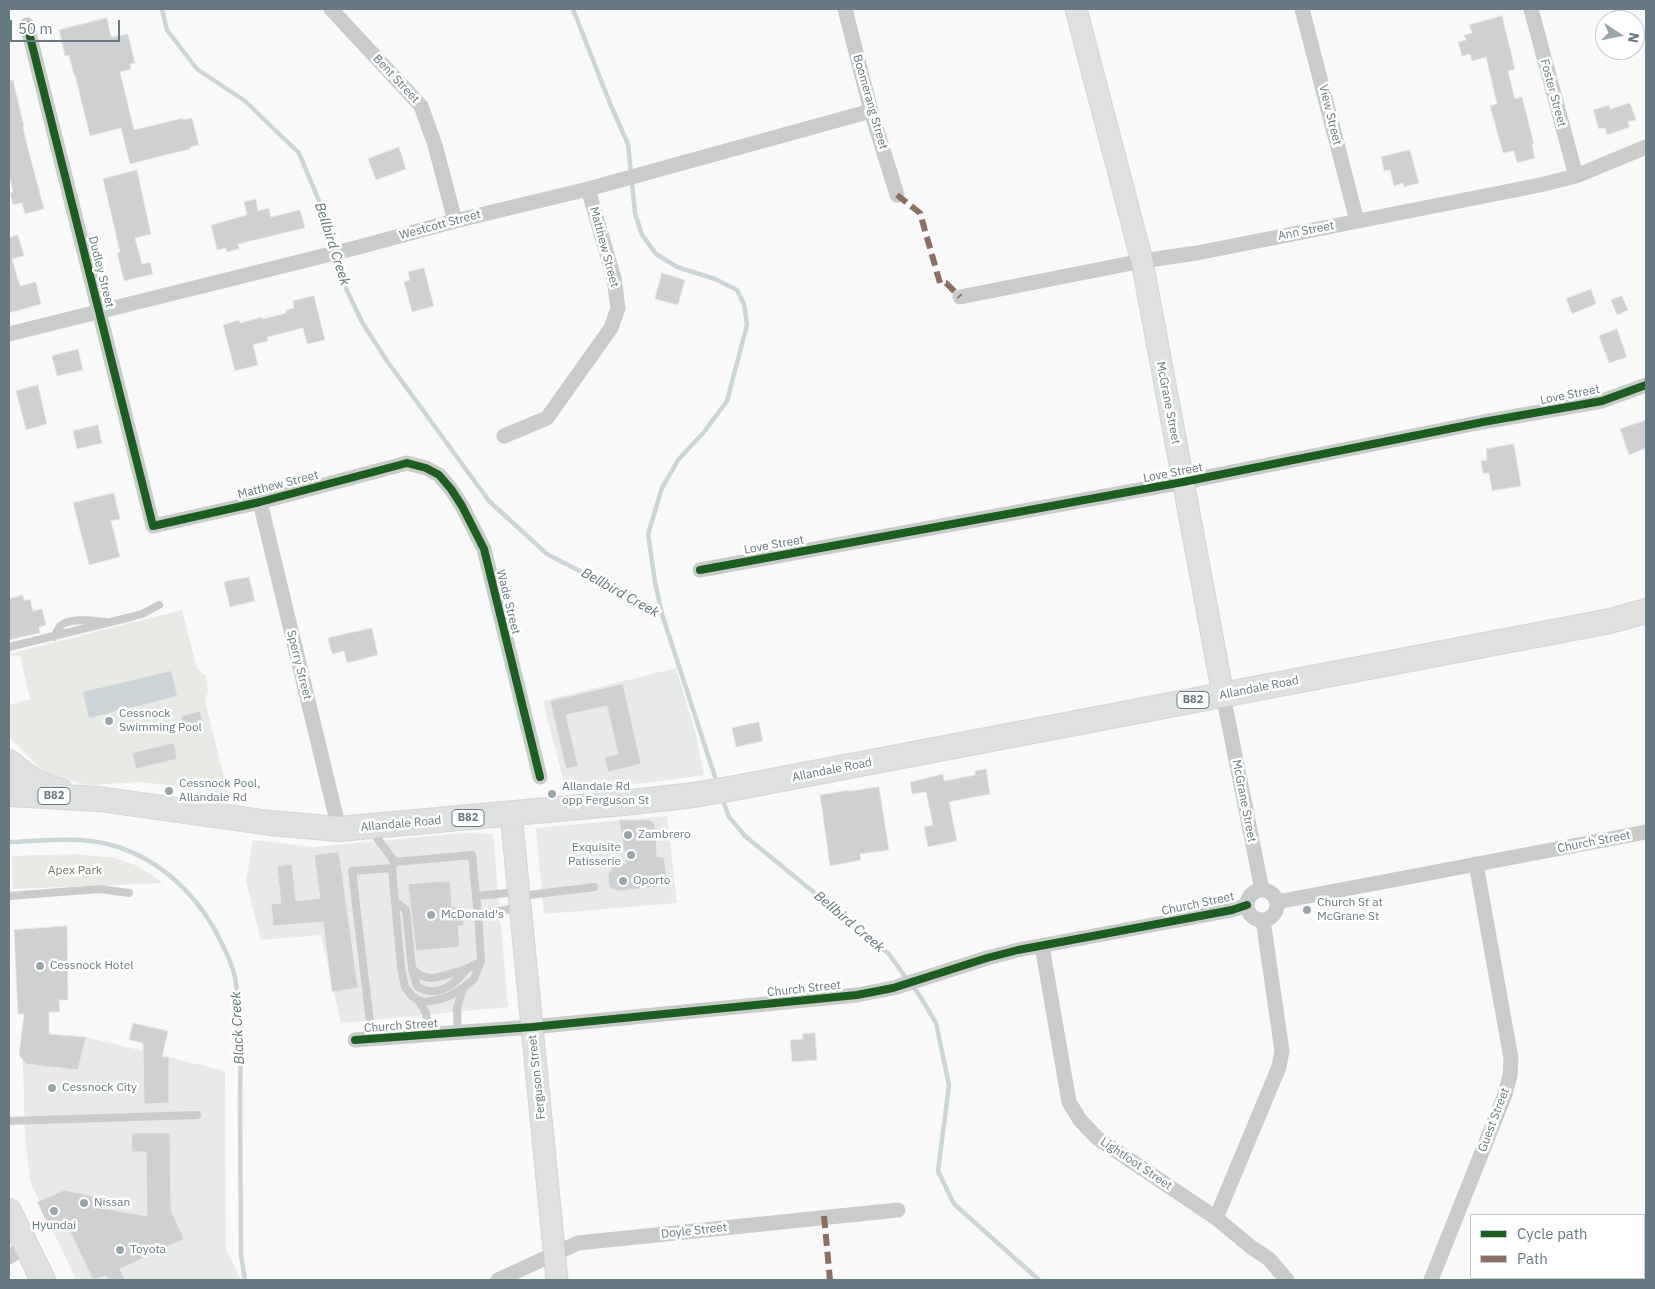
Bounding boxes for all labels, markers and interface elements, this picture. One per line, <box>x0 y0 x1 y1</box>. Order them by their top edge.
scale bar <box>12 10 122 42</box>
north arrow <box>1595 10 1645 60</box>
text: 50 m <box>18 19 53 38</box>
text: N <box>1624 31 1644 44</box>
street label: Bent Street <box>370 52 422 106</box>
street label: Boomerang Street <box>850 53 890 151</box>
street label: Foster Street <box>1537 57 1569 129</box>
street label: View Street <box>1316 83 1344 147</box>
water label: Bellbird Creek <box>311 200 353 288</box>
street label: Matthew Street <box>586 205 622 289</box>
street label: Westcott Street <box>398 207 482 243</box>
street label: Ann Street <box>1277 218 1335 244</box>
street label: Dudley Street <box>85 235 117 309</box>
street label: McGrane Street <box>1153 360 1183 446</box>
street label: Love Street <box>1539 382 1601 408</box>
street label: Love Street <box>1142 460 1204 486</box>
street label: Matthew Street <box>236 468 320 502</box>
street label: Love Street <box>743 533 805 557</box>
water label: Bellbird Creek <box>578 565 662 621</box>
street label: Wade Street <box>493 568 523 636</box>
street label: Sperry Street <box>283 629 315 701</box>
street label: Allandale Road <box>1218 673 1300 703</box>
road number: B82 <box>1177 692 1209 708</box>
place label: Cessnock Swimming Pool <box>119 707 202 735</box>
marker: Cessnock Swimming Pool <box>103 715 115 727</box>
street label: Allandale Road <box>791 755 873 785</box>
street label: McGrane Street <box>1229 758 1259 844</box>
place label: Cessnock Pool, Allandale Rd <box>179 777 261 805</box>
place label: Allandale Rd opp Ferguson St <box>562 780 649 808</box>
marker: Cessnock Pool, Allandale Rd <box>163 785 175 797</box>
road number: B82 <box>38 788 70 804</box>
marker: Allandale Rd opp Ferguson St <box>546 788 558 800</box>
road number: B82 <box>452 810 484 826</box>
street label: Allandale Road <box>360 813 442 835</box>
place label: Zambrero <box>638 828 691 842</box>
street label: Church Street <box>1556 828 1632 856</box>
marker: Zambrero <box>622 829 634 841</box>
place label: Exquisite Patisserie <box>568 841 621 869</box>
marker: Exquisite Patisserie <box>625 849 637 861</box>
park label: Apex Park <box>48 864 102 878</box>
place label: Oporto <box>633 874 671 888</box>
marker: Oporto <box>617 875 629 887</box>
water label: Bellbird Creek <box>811 888 887 956</box>
street label: Church Street <box>1160 889 1236 919</box>
place label: Church St at McGrane St <box>1317 896 1383 924</box>
marker: Church St at McGrane St <box>1301 904 1313 916</box>
place label: McDonald's <box>441 908 504 922</box>
marker: McDonald's <box>425 909 437 921</box>
place label: Cessnock Hotel <box>50 959 134 973</box>
marker: Cessnock Hotel <box>34 960 46 972</box>
street label: Church Street <box>766 978 842 1000</box>
water label: Black Creek <box>228 991 248 1065</box>
street label: Church Street <box>364 1016 438 1036</box>
street label: Ferguson Street <box>525 1034 549 1120</box>
place label: Cessnock City <box>62 1081 137 1095</box>
marker: Cessnock City <box>46 1082 58 1094</box>
street label: Guest Street <box>1475 1086 1513 1154</box>
street label: Lightfoot Street <box>1097 1135 1175 1193</box>
place label: Nissan <box>94 1196 130 1210</box>
marker: Nissan <box>78 1197 90 1209</box>
marker: Hyundai <box>48 1205 60 1217</box>
legend <box>1470 1214 1645 1279</box>
place label: Hyundai <box>32 1219 76 1233</box>
street label: Doyle Street <box>660 1220 728 1242</box>
text: Cycle path <box>1517 1224 1588 1243</box>
place label: Toyota <box>130 1243 166 1257</box>
marker: Toyota <box>114 1244 126 1256</box>
text: Path <box>1517 1249 1548 1268</box>

